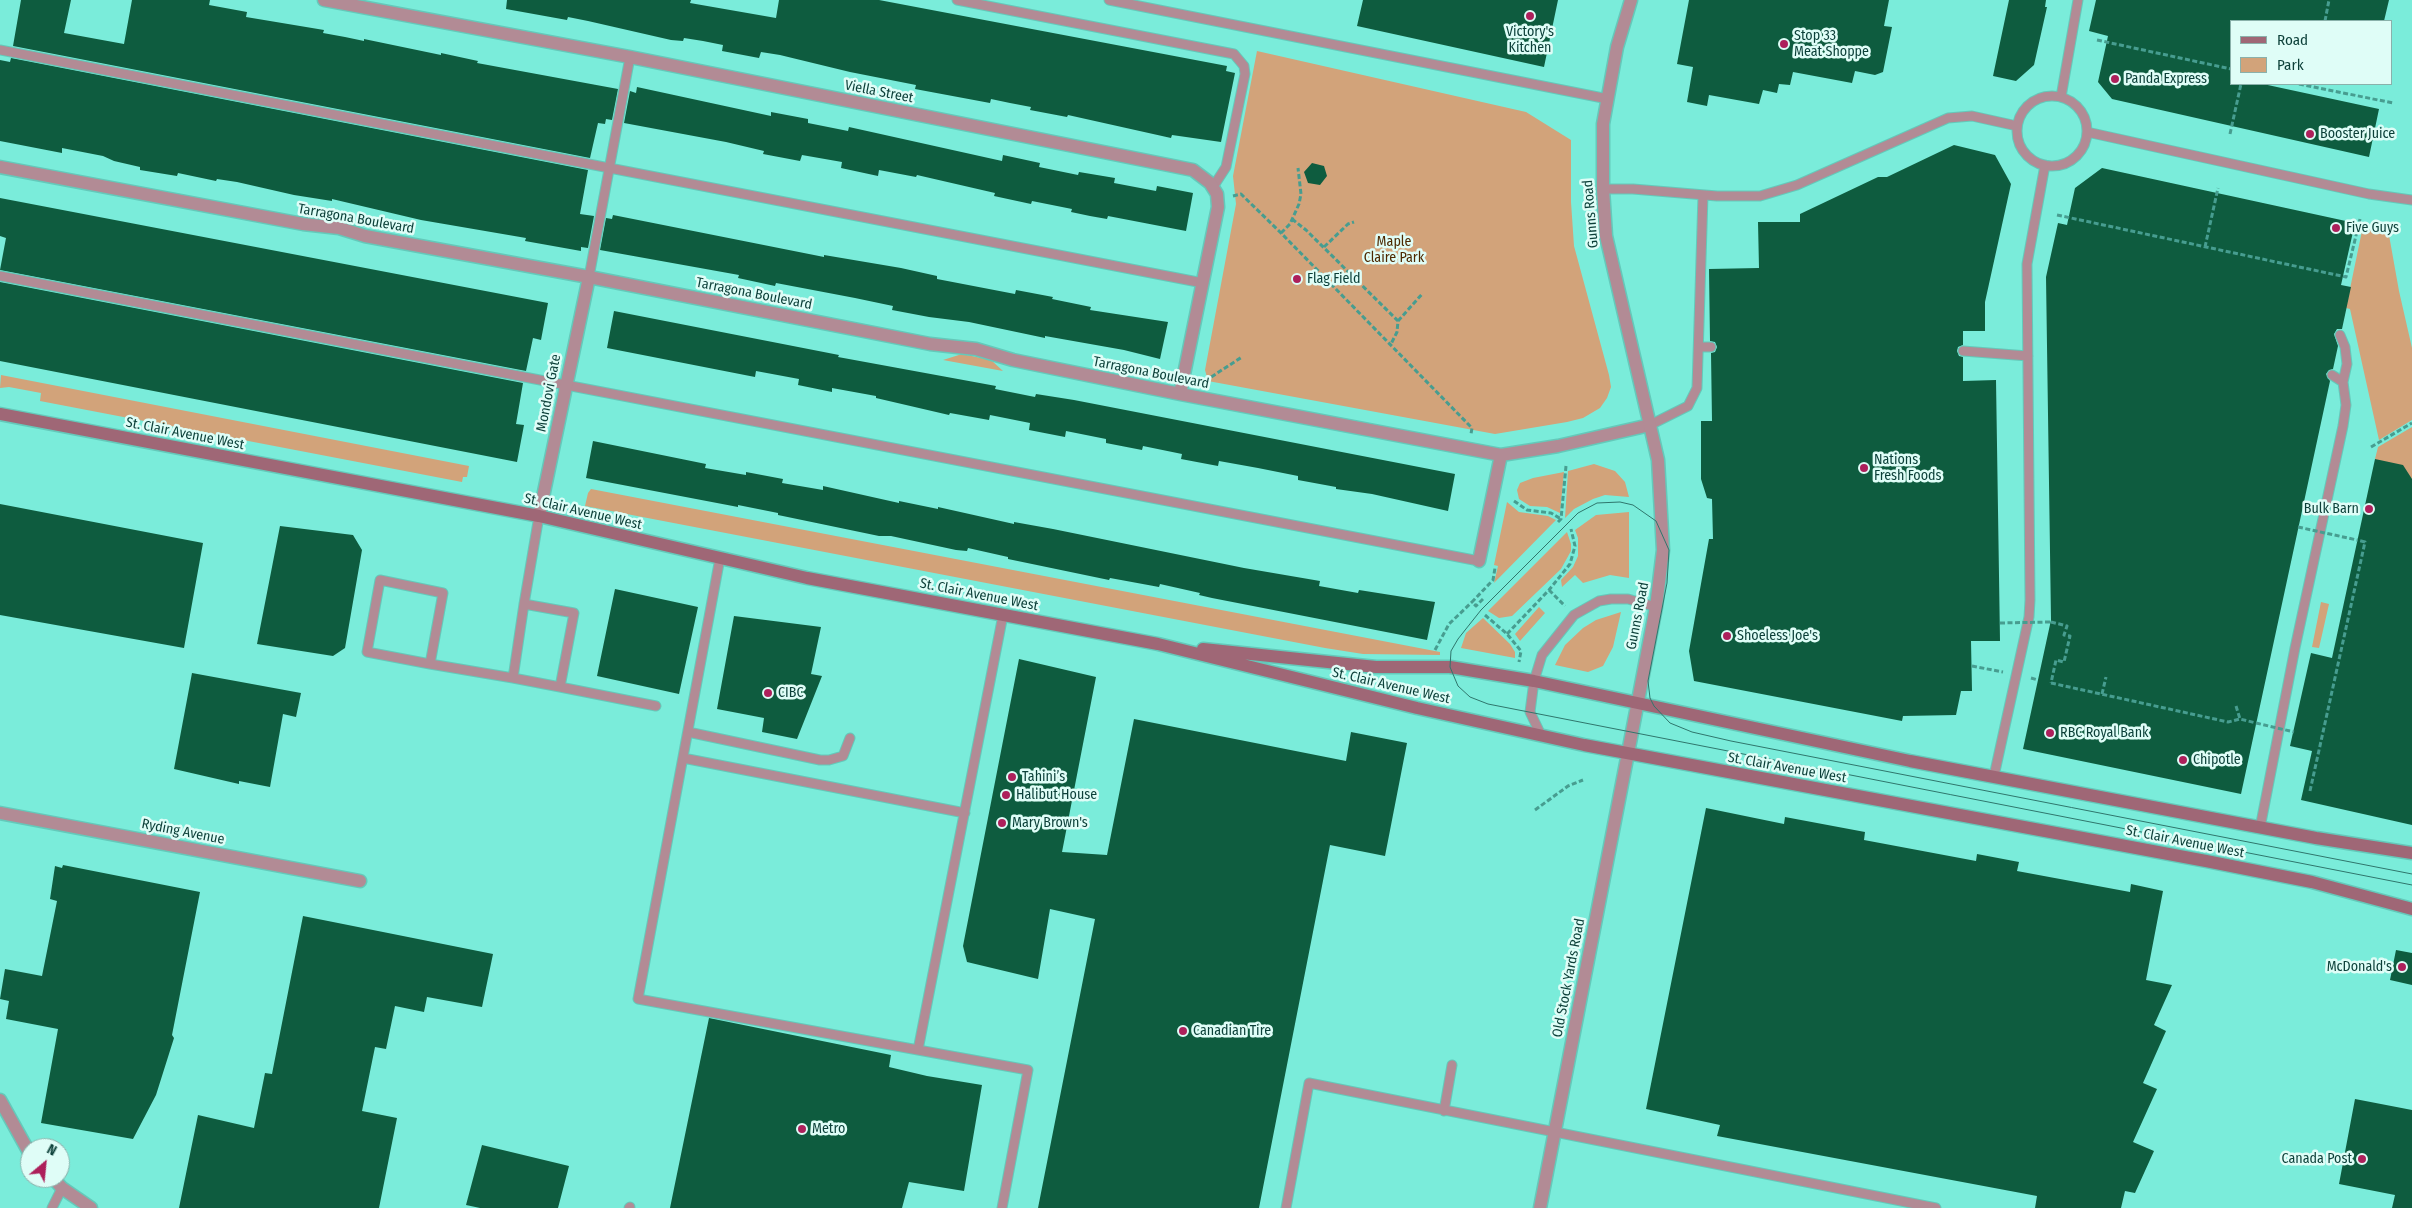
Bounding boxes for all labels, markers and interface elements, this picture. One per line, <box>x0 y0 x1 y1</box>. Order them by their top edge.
marker: Victory's Kitchen <box>1524 10 1536 22</box>
legend <box>2230 20 2392 85</box>
place label: Victory's Kitchen <box>1506 24 1554 56</box>
place label: Stop 33 Meat Shoppe <box>1794 28 1869 60</box>
text: Road <box>2277 31 2308 49</box>
marker: Stop 33 Meat Shoppe <box>1778 38 1790 50</box>
text: Park <box>2277 56 2304 74</box>
place label: Panda Express <box>2125 71 2207 87</box>
marker: Panda Express <box>2109 73 2121 85</box>
street label: Viella Street <box>843 77 915 107</box>
place label: Booster Juice <box>2320 126 2395 142</box>
marker: Booster Juice <box>2304 128 2316 140</box>
street label: Gunns Road <box>1580 179 1602 249</box>
street label: Tarragona Boulevard <box>297 201 415 237</box>
place label: Five Guys <box>2346 220 2399 236</box>
marker: Five Guys <box>2330 222 2342 234</box>
park label: Maple Claire Park <box>1364 234 1424 266</box>
place label: Flag Field <box>1307 271 1360 287</box>
marker: Flag Field <box>1291 273 1303 285</box>
street label: Tarragona Boulevard <box>695 275 813 313</box>
street label: Mondovi Gate <box>533 353 565 433</box>
street label: Tarragona Boulevard <box>1092 354 1210 392</box>
street label: St. Clair Avenue West <box>124 414 246 454</box>
place label: Nations Fresh Foods <box>1874 452 1942 484</box>
marker: Nations Fresh Foods <box>1858 462 1870 474</box>
street label: St. Clair Avenue West <box>523 490 643 534</box>
place label: Bulk Barn <box>2304 501 2359 517</box>
marker: Bulk Barn <box>2363 503 2375 515</box>
street label: St. Clair Avenue West <box>918 575 1040 615</box>
street label: Gunns Road <box>1623 581 1653 651</box>
place label: Shoeless Joe's <box>1737 628 1818 644</box>
marker: Shoeless Joe's <box>1721 630 1733 642</box>
street label: St. Clair Avenue West <box>1331 664 1451 708</box>
place label: CIBC <box>778 685 804 701</box>
marker: CIBC <box>762 687 774 699</box>
place label: RBC Royal Bank <box>2060 725 2149 741</box>
marker: RBC Royal Bank <box>2044 727 2056 739</box>
street label: St. Clair Avenue West <box>1726 749 1848 787</box>
place label: Chipotle <box>2193 752 2241 768</box>
marker: Chipotle <box>2177 754 2189 766</box>
place label: Tahini’s <box>1022 769 1065 785</box>
marker: Tahini’s <box>1006 771 1018 783</box>
place label: Halibut House <box>1016 787 1097 803</box>
marker: Halibut House <box>1000 789 1012 801</box>
place label: Mary Brown's <box>1012 815 1088 831</box>
street label: Ryding Avenue <box>140 816 226 848</box>
marker: Mary Brown's <box>996 817 1008 829</box>
street label: St. Clair Avenue West <box>2124 822 2246 862</box>
street label: Old Stock Yards Road <box>1549 917 1589 1039</box>
place label: McDonald's <box>2327 959 2392 975</box>
marker: McDonald's <box>2396 961 2408 973</box>
place label: Canadian Tire <box>1193 1023 1271 1039</box>
marker: Canadian Tire <box>1177 1025 1189 1037</box>
place label: Metro <box>812 1121 845 1137</box>
marker: Metro <box>796 1123 808 1135</box>
north arrow <box>20 1138 70 1188</box>
text: N <box>44 1141 59 1160</box>
place label: Canada Post <box>2281 1151 2352 1167</box>
marker: Canada Post <box>2356 1153 2368 1165</box>

